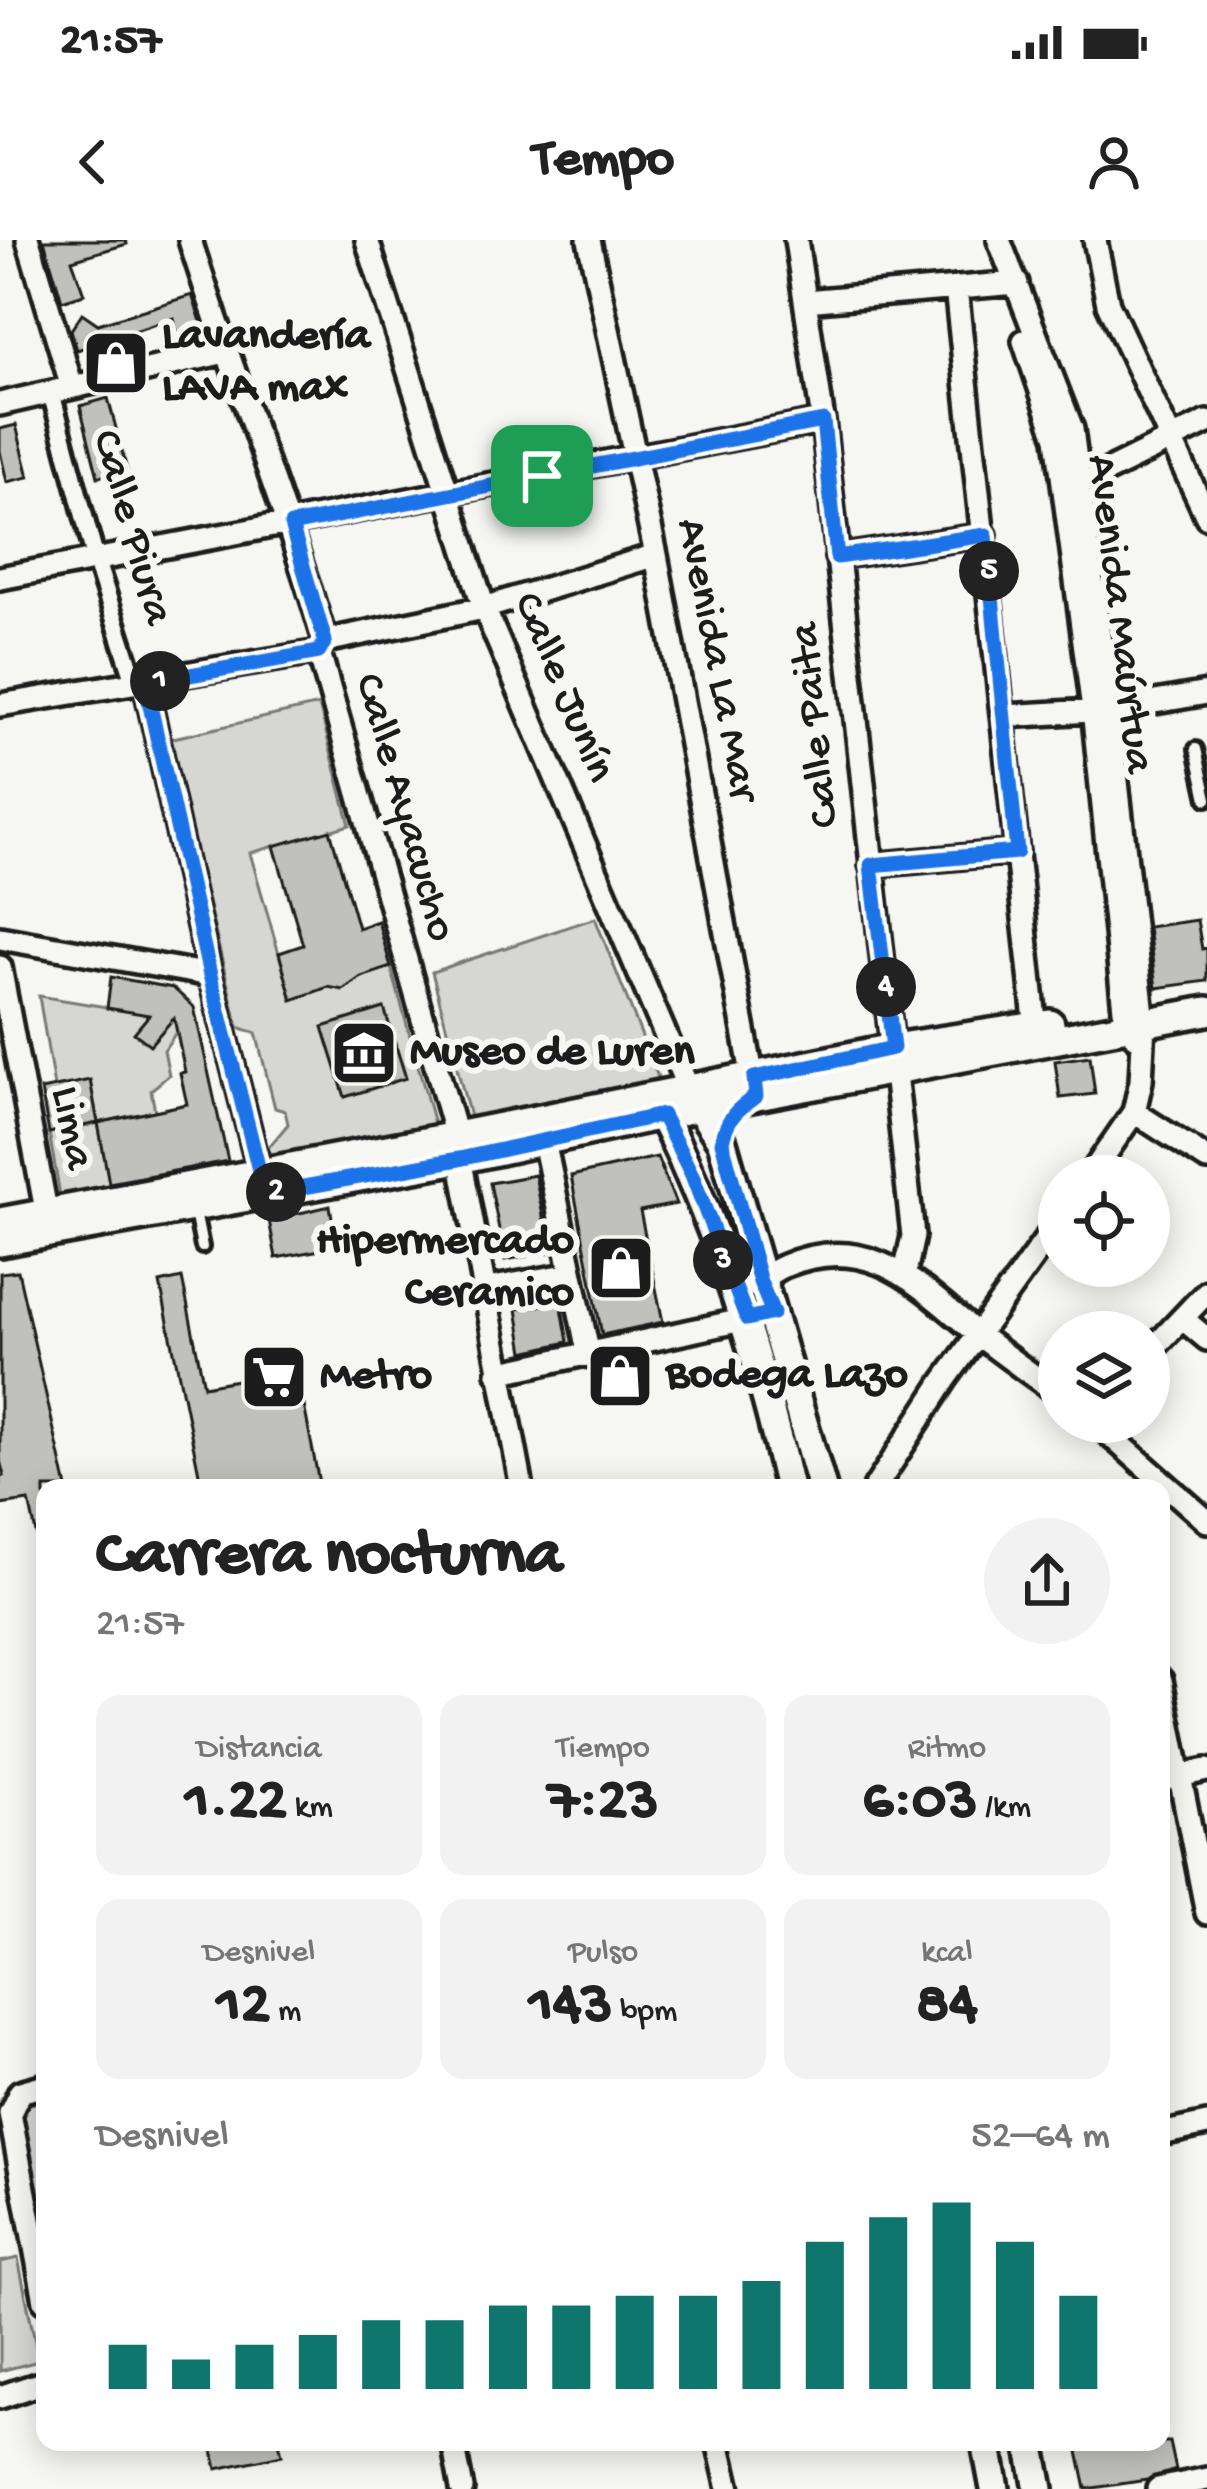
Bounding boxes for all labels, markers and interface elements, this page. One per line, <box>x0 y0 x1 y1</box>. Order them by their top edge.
text: 21:57 <box>60 16 161 69</box>
icon: back <box>60 129 126 195</box>
icon: person <box>1081 129 1147 195</box>
text: Tempo <box>533 130 674 194</box>
place label: Lavandería LAVA max <box>162 311 372 416</box>
shop icon: Lavandería LAVA max <box>81 328 151 398</box>
street label: Calle Piura <box>77 425 184 633</box>
pin <box>491 425 593 527</box>
icon: arrive <box>509 443 575 509</box>
street label: Avenida Maúrtua <box>1072 452 1164 778</box>
street label: Avenida La Mar <box>662 514 769 810</box>
pin: 5 <box>959 541 1019 601</box>
text: 5 <box>980 552 998 590</box>
street label: Calle Junín <box>498 585 626 791</box>
street label: Calle Paita <box>780 618 854 830</box>
pin: 1 <box>130 651 190 711</box>
text: 1 <box>153 662 167 700</box>
street label: Calle Ayacucho <box>339 668 467 948</box>
pin: 4 <box>856 957 916 1017</box>
text: 4 <box>878 968 894 1006</box>
museum icon: Museo de Luren <box>329 1018 399 1088</box>
place label: Museo de Luren <box>410 1027 695 1080</box>
street label: Lima <box>36 1082 104 1176</box>
map controls <box>1038 1155 1170 1443</box>
button: locate <box>1038 1155 1170 1287</box>
pin: 2 <box>246 1162 306 1222</box>
text: 2 <box>268 1173 284 1211</box>
place label: Hipermercado Ceramico <box>316 1216 575 1321</box>
pin: 3 <box>693 1230 753 1290</box>
shop icon: Hipermercado Ceramico <box>586 1233 656 1303</box>
text: 3 <box>714 1241 732 1279</box>
button: layers <box>1038 1311 1170 1443</box>
shop icon: Bodega Lazo <box>585 1341 655 1411</box>
supermarket icon: Metro <box>239 1342 309 1412</box>
place label: Bodega Lazo <box>664 1350 908 1403</box>
place label: Metro <box>320 1351 433 1404</box>
button: share <box>984 1518 1110 1644</box>
text: Carrera nocturna <box>96 1519 562 1597</box>
text: 21:57 <box>96 1603 184 1649</box>
text: Distancia <box>197 1731 321 1769</box>
text: Tiempo <box>556 1731 650 1769</box>
text: Ritmo <box>908 1731 986 1769</box>
text: 1.22 <box>185 1769 287 1839</box>
text: 7:23 <box>548 1769 658 1839</box>
text: 6:03 <box>863 1769 977 1839</box>
text: km <box>287 1790 333 1828</box>
text: /km <box>977 1790 1031 1828</box>
text: Desnivel <box>203 1935 315 1973</box>
text: Pulso <box>568 1935 638 1973</box>
text: kcal <box>921 1935 973 1973</box>
text: 12 <box>217 1973 270 2043</box>
text: 143 <box>529 1973 612 2043</box>
text: 84 <box>916 1973 978 2043</box>
text: m <box>270 1994 301 2032</box>
text: bpm <box>612 1994 677 2032</box>
text: Desnivel <box>96 2115 229 2161</box>
text: 52–64 m <box>971 2115 1110 2161</box>

